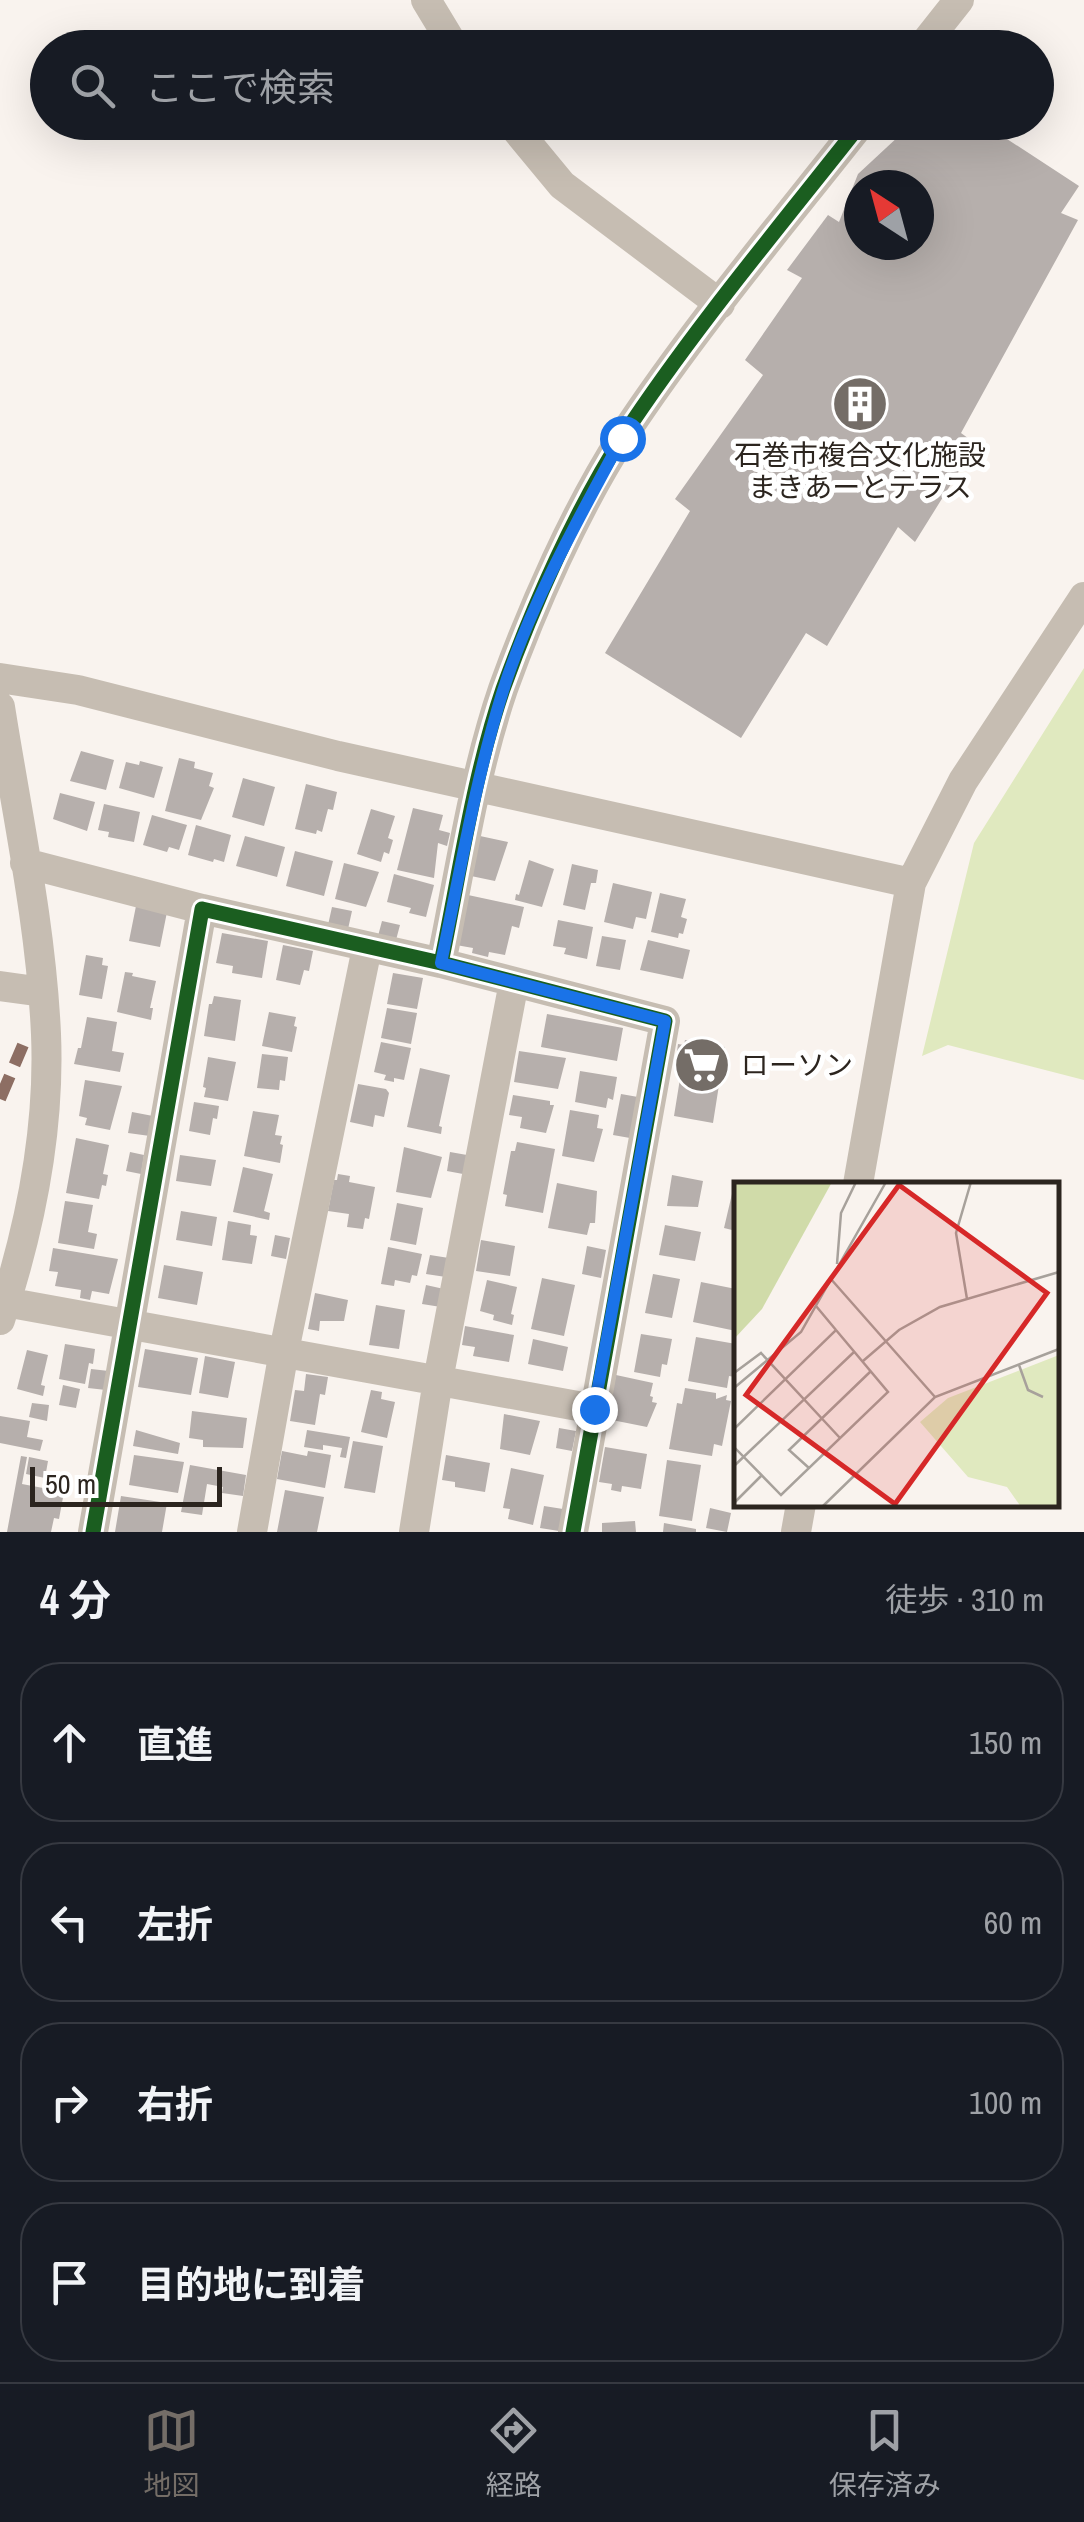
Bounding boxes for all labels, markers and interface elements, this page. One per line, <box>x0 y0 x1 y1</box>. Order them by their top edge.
search box <box>30 30 1054 140</box>
icon: search <box>65 58 120 113</box>
text: ここで検索 <box>145 62 335 113</box>
north arrow <box>844 170 934 260</box>
building icon: 石巻市複合文化施設 まきあーとテラス <box>830 374 890 434</box>
route start <box>600 416 646 462</box>
place label: 石巻市複合文化施設 まきあーとテラス <box>734 436 986 506</box>
supermarket icon: ローソン <box>672 1035 732 1095</box>
place label: ローソン <box>741 1046 853 1084</box>
inset map <box>734 1182 1059 1507</box>
route end <box>572 1387 618 1433</box>
scale bar <box>30 1462 222 1506</box>
text: 50 m <box>45 1465 96 1503</box>
text: 4 分 <box>40 1572 111 1628</box>
text: 徒歩 · 310 m <box>885 1578 1044 1621</box>
icon: ahead <box>42 1715 97 1770</box>
text: 直進 <box>137 1719 213 1770</box>
text: 150 m <box>969 1721 1042 1764</box>
icon: left <box>42 1895 97 1950</box>
text: 左折 <box>137 1899 213 1950</box>
text: 60 m <box>984 1901 1042 1944</box>
icon: right <box>42 2075 97 2130</box>
text: 右折 <box>137 2079 213 2130</box>
text: 100 m <box>969 2081 1042 2124</box>
icon: arrive <box>42 2255 97 2310</box>
text: 目的地に到着 <box>137 2259 365 2310</box>
tab: 地図 <box>143 2403 199 2504</box>
tab: 経路 <box>486 2403 542 2504</box>
tab: 保存済み <box>829 2403 941 2504</box>

